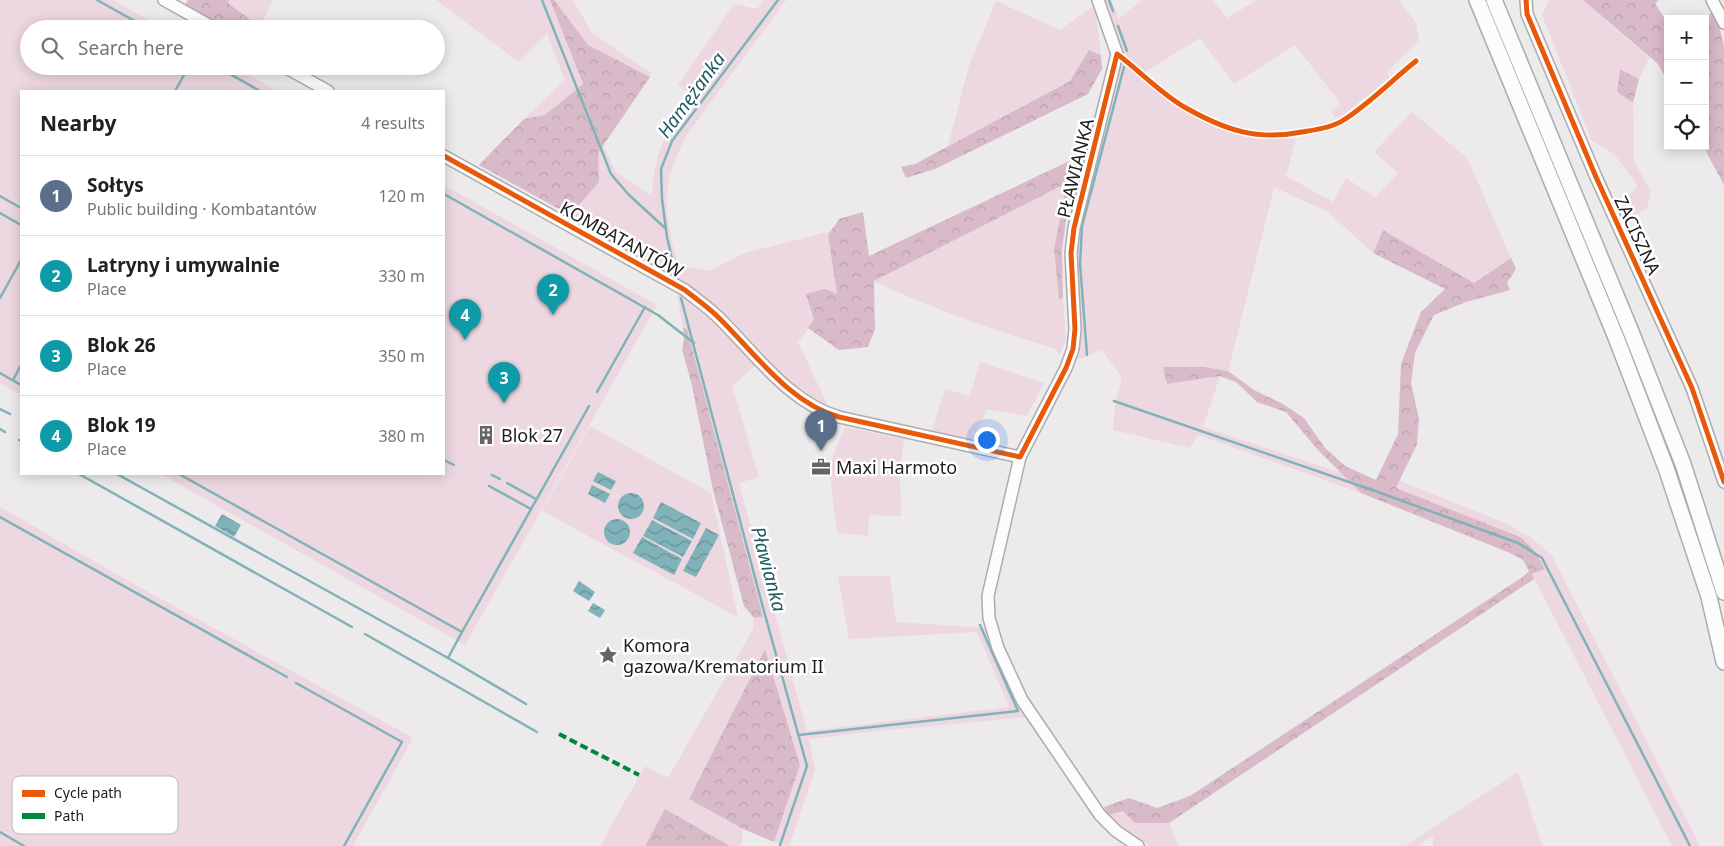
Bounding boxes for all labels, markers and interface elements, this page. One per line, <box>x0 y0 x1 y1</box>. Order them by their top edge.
map controls <box>1664 15 1709 150</box>
button: + <box>1664 15 1709 60</box>
search box <box>20 20 445 75</box>
icon: search <box>38 34 66 62</box>
text: Search here <box>78 35 184 61</box>
water label: Hamężanka <box>651 47 731 143</box>
button: − <box>1664 60 1709 105</box>
button: locate <box>1664 105 1709 150</box>
text: Nearby <box>40 109 116 137</box>
text: 4 results <box>361 112 425 134</box>
street label: PŁAWIANKA <box>1051 115 1099 220</box>
text: Sołtys <box>87 172 144 198</box>
text: 1 <box>51 185 61 207</box>
text: 120 m <box>378 185 425 207</box>
street label: ZACISZNA <box>1609 192 1667 279</box>
street label: KOMBATANTÓW <box>556 195 688 283</box>
text: Public building · Kombatantów <box>87 198 317 220</box>
text: Latryny i umywalnie <box>87 252 280 278</box>
text: 2 <box>51 265 61 287</box>
text: 330 m <box>378 265 425 287</box>
pin: 2 <box>537 274 569 315</box>
text: Place <box>87 278 127 300</box>
pin: 4 <box>449 299 481 340</box>
text: Blok 26 <box>87 332 156 358</box>
text: 3 <box>51 345 61 367</box>
text: 350 m <box>378 345 425 367</box>
text: Place <box>87 358 127 380</box>
pin: 3 <box>488 362 520 403</box>
pin: 1 <box>805 410 837 451</box>
text: Blok 19 <box>87 412 156 438</box>
place label: Blok 27 <box>501 423 563 447</box>
building icon: Blok 27 <box>475 424 497 446</box>
text: 4 <box>51 425 61 447</box>
text: 380 m <box>378 425 425 447</box>
your location <box>974 427 1000 453</box>
text: Place <box>87 438 127 460</box>
place label: Maxi Harmoto <box>836 455 957 479</box>
office icon: Maxi Harmoto <box>810 456 832 478</box>
water label: Pławianka <box>745 524 793 615</box>
place label: Komora gazowa/Krematorium II <box>623 633 824 678</box>
place icon: Komora gazowa/Krematorium II <box>597 644 619 666</box>
legend <box>12 776 178 834</box>
text: Cycle path <box>54 783 122 802</box>
text: Path <box>54 806 84 825</box>

